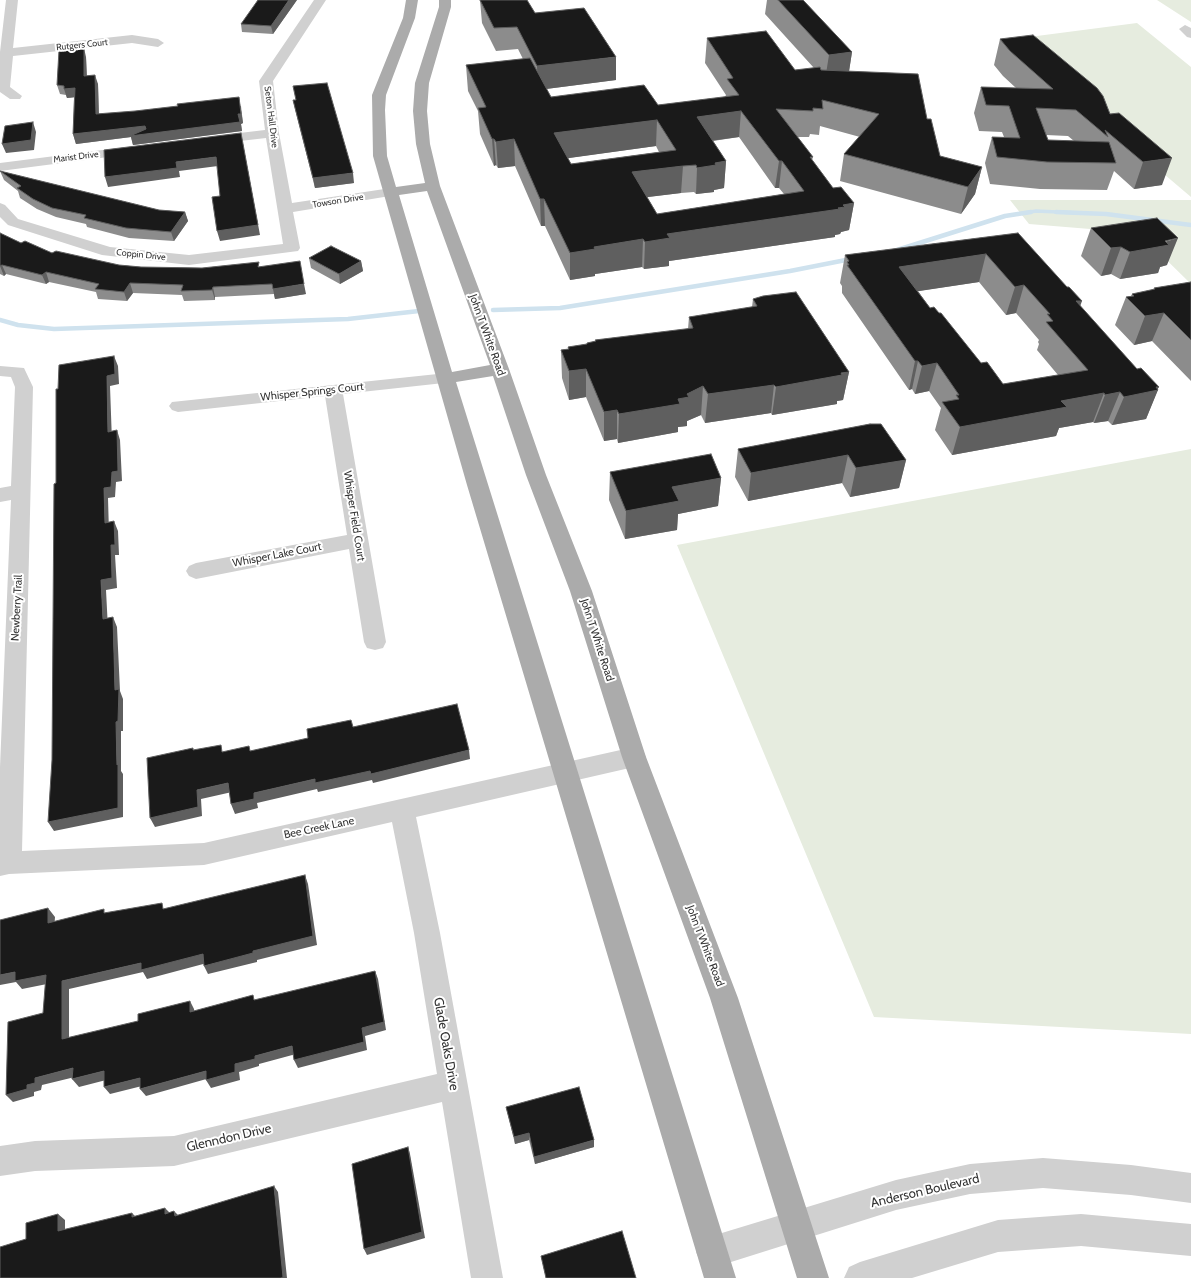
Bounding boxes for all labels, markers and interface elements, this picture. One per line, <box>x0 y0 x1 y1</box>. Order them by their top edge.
street label: Rutgers Court <box>56 37 108 53</box>
street label: Seton Hall Drive <box>262 86 280 148</box>
street label: Marist Drive <box>53 149 99 165</box>
street label: Towson Drive <box>312 192 364 210</box>
street label: Coppin Drive <box>116 247 166 263</box>
street label: John T White Road <box>466 292 508 378</box>
street label: Whisper Springs Court <box>260 380 364 404</box>
street label: Whisper Field Court <box>340 470 368 562</box>
street label: Whisper Lake Court <box>231 540 323 570</box>
street label: Newberry Trail <box>9 574 25 642</box>
street label: John T White Road <box>577 597 617 683</box>
street label: Bee Creek Lane <box>283 814 355 842</box>
street label: John T White Road <box>683 904 727 988</box>
street label: Glade Oaks Drive <box>430 996 462 1092</box>
street label: Glenndon Drive <box>185 1121 273 1155</box>
street label: Anderson Boulevard <box>869 1171 981 1211</box>

